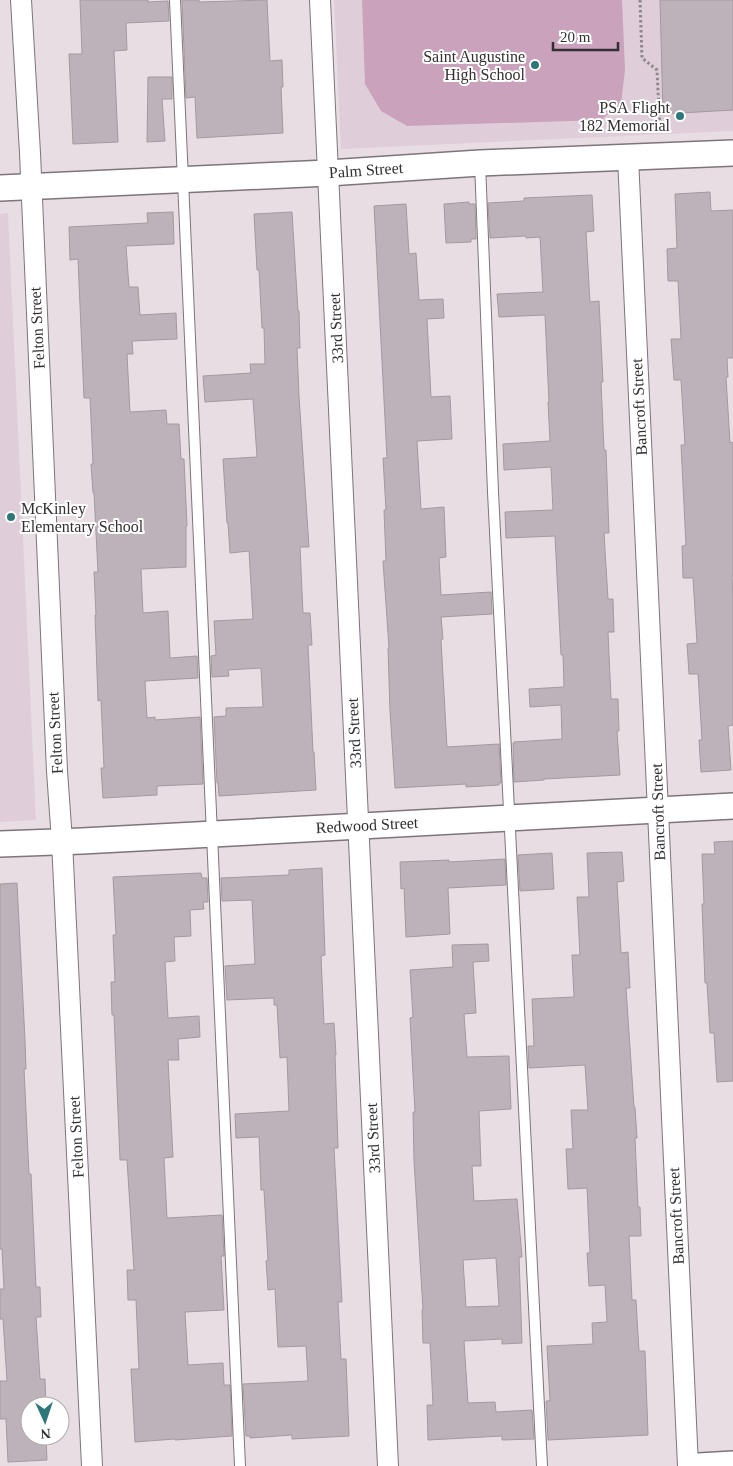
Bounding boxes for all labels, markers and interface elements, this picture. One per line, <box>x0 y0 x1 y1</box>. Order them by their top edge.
scale bar <box>553 20 618 52</box>
text: 20 m <box>560 29 591 45</box>
place label: Saint Augustine High School <box>423 48 526 84</box>
marker: Saint Augustine High School <box>529 59 541 71</box>
place label: PSA Flight 182 Memorial <box>579 99 671 134</box>
marker: PSA Flight 182 Memorial <box>674 110 686 122</box>
street label: Palm Street <box>328 159 404 181</box>
street label: Felton Street <box>26 286 48 369</box>
street label: 33rd Street <box>326 292 346 364</box>
street label: Bancroft Street <box>628 357 650 456</box>
place label: McKinley Elementary School <box>21 500 144 536</box>
marker: McKinley Elementary School <box>5 511 17 523</box>
street label: Felton Street <box>44 691 66 774</box>
street label: 33rd Street <box>344 697 364 769</box>
street label: Bancroft Street <box>648 763 668 861</box>
street label: Redwood Street <box>315 814 419 836</box>
street label: Felton Street <box>65 1095 87 1178</box>
street label: 33rd Street <box>363 1102 383 1174</box>
street label: Bancroft Street <box>665 1166 687 1265</box>
north arrow <box>20 1396 70 1446</box>
text: N <box>40 1426 51 1441</box>

